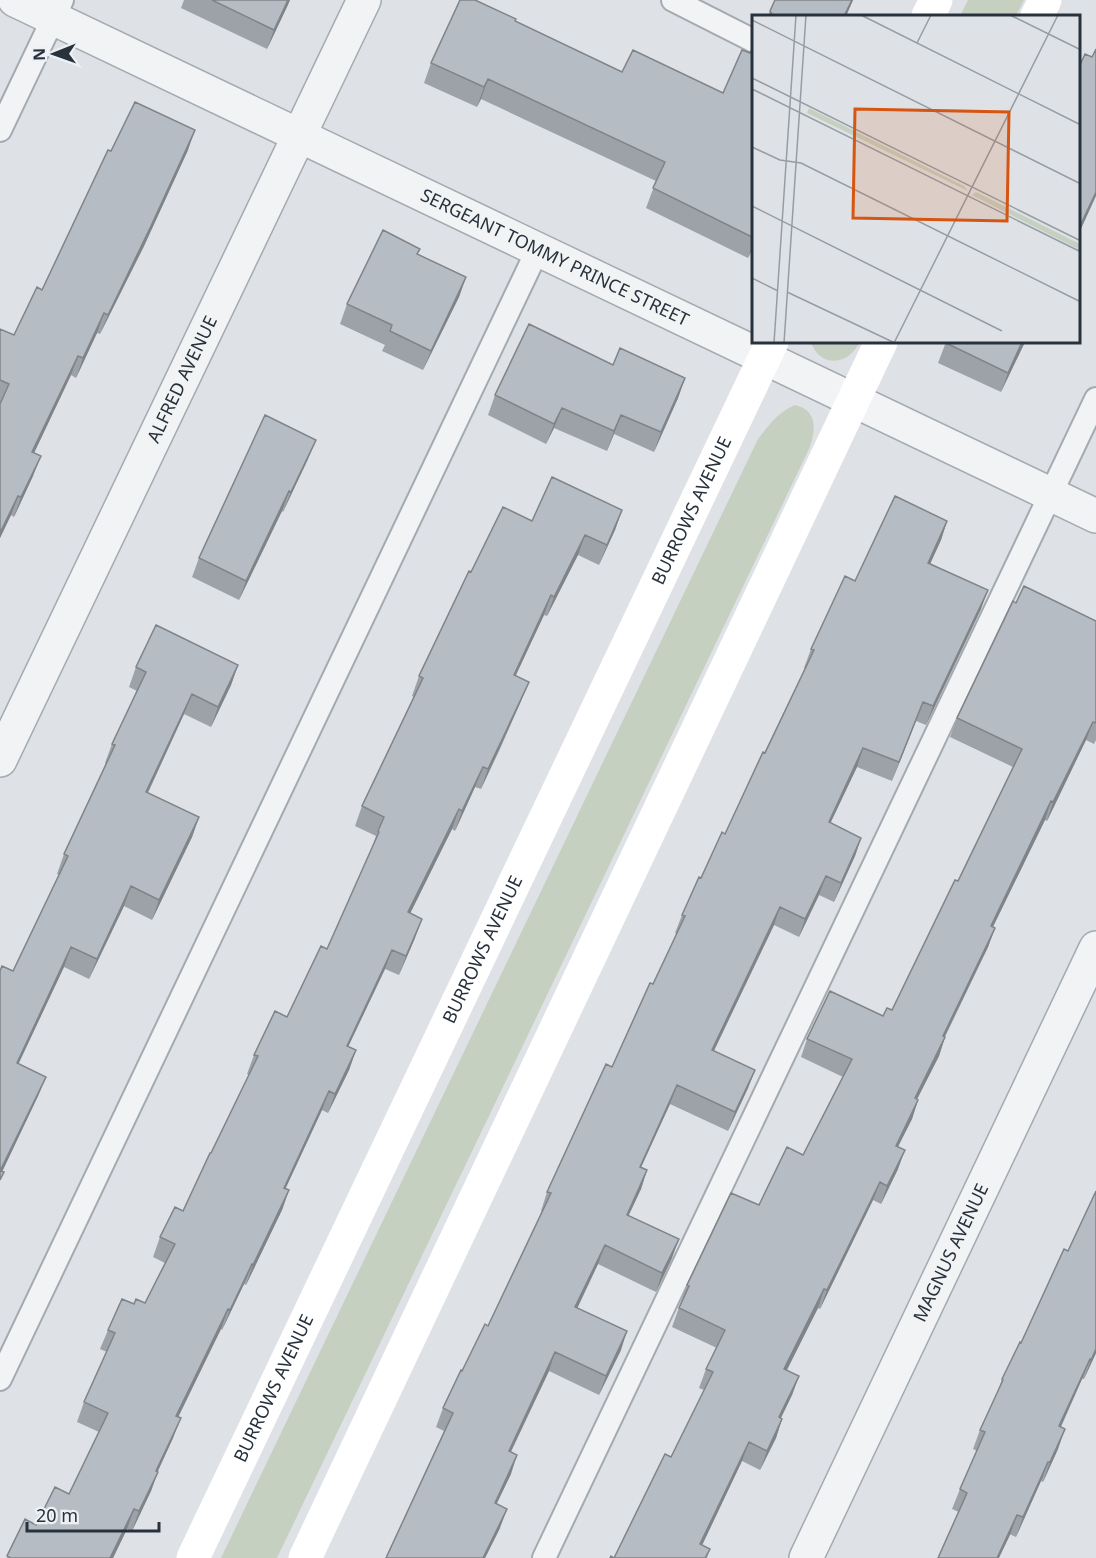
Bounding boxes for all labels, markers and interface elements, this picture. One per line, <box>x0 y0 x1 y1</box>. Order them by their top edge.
inset map <box>752 15 1081 344</box>
north arrow <box>24 24 84 84</box>
text: N <box>28 48 50 61</box>
street label: SERGEANT TOMMY PRINCE STREET <box>417 182 693 331</box>
street label: ALFRED AVENUE <box>141 312 222 446</box>
street label: BURROWS AVENUE <box>645 432 736 588</box>
street label: BURROWS AVENUE <box>436 871 527 1027</box>
street label: MAGNUS AVENUE <box>907 1179 993 1325</box>
street label: BURROWS AVENUE <box>227 1310 318 1466</box>
scale bar <box>27 1495 159 1533</box>
text: 20 m <box>36 1503 78 1527</box>

